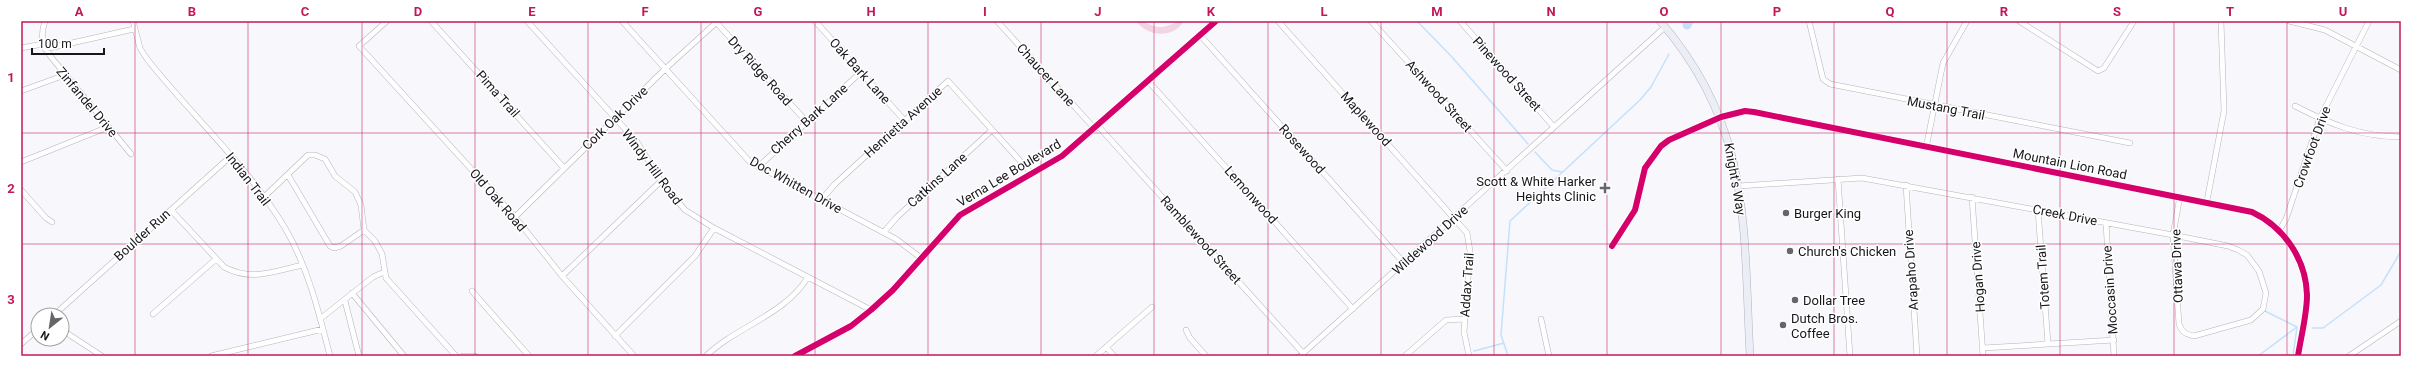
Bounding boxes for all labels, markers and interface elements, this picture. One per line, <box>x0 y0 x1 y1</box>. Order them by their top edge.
text: A <box>75 4 84 19</box>
text: B <box>188 4 196 19</box>
text: C <box>301 4 310 19</box>
text: D <box>414 4 422 19</box>
text: E <box>528 4 536 19</box>
text: F <box>641 4 649 19</box>
text: G <box>754 4 763 19</box>
text: H <box>866 4 876 19</box>
text: I <box>983 4 987 19</box>
text: J <box>1094 4 1102 19</box>
text: K <box>1207 4 1216 19</box>
text: L <box>1320 4 1328 19</box>
text: M <box>1431 4 1443 19</box>
text: N <box>1546 4 1556 19</box>
text: O <box>1660 4 1669 19</box>
text: P <box>1773 4 1781 19</box>
text: Q <box>1886 4 1895 19</box>
text: R <box>2000 4 2009 19</box>
text: S <box>2113 4 2121 19</box>
text: T <box>2226 4 2234 19</box>
text: U <box>2339 4 2347 19</box>
scale bar <box>32 30 104 56</box>
street label: Dry Ridge Road <box>725 33 795 109</box>
street label: Pinewood Street <box>1470 34 1544 114</box>
street label: Oak Bark Lane <box>827 35 894 107</box>
text: 100 m <box>38 37 72 51</box>
street label: Chaucer Lane <box>1014 40 1078 110</box>
street label: Ashwood Street <box>1403 57 1475 135</box>
street label: Zinfandel Drive <box>53 64 121 140</box>
street label: Pima Trail <box>473 68 523 120</box>
text: 1 <box>7 70 15 85</box>
street label: Cherry Bark Lane <box>767 80 851 157</box>
street label: Cork Oak Drive <box>579 83 651 153</box>
street label: Henrietta Avenue <box>861 83 945 161</box>
street label: Maplewood <box>1338 89 1394 149</box>
street label: Mustang Trail <box>1906 93 1986 123</box>
street label: Crowfoot Drive <box>2290 104 2334 190</box>
street label: Rosewood <box>1276 121 1328 177</box>
street label: Windy Hill Road <box>619 126 685 208</box>
street label: Verna Lee Boulevard <box>954 136 1064 210</box>
street label: Knight's Way <box>1721 142 1749 216</box>
street label: Mountain Lion Road <box>2012 146 2128 182</box>
street label: Indian Trail <box>223 149 273 209</box>
street label: Catkins Lane <box>904 149 970 211</box>
street label: Doc Whitten Drive <box>747 154 845 217</box>
street label: Lemonwood <box>1221 163 1281 227</box>
street label: Old Oak Road <box>467 166 529 234</box>
place label: Scott & White Harker Heights Clinic <box>1476 174 1597 204</box>
text: 2 <box>7 181 15 196</box>
marker: Scott & White Harker Heights Clinic <box>1599 182 1611 194</box>
street label: Ramblewood Street <box>1158 193 1244 287</box>
street label: Creek Drive <box>2031 201 2099 229</box>
street label: Wildewood Drive <box>1389 202 1471 278</box>
street label: Boulder Run <box>111 206 173 264</box>
place label: Burger King <box>1794 206 1861 221</box>
marker: Burger King <box>1781 208 1791 218</box>
street label: Arapaho Drive <box>1901 229 1921 311</box>
street label: Ottawa Drive <box>2168 229 2186 303</box>
street label: Hogan Drive <box>1968 241 1988 313</box>
place label: Church's Chicken <box>1798 244 1896 259</box>
street label: Totem Trail <box>2033 244 2053 310</box>
street label: Moccasin Drive <box>2099 245 2121 335</box>
marker: Church's Chicken <box>1785 246 1795 256</box>
street label: Addax Trail <box>1457 252 1477 318</box>
text: 3 <box>7 292 15 307</box>
place label: Dollar Tree <box>1803 293 1865 308</box>
marker: Dollar Tree <box>1790 295 1800 305</box>
north arrow <box>30 307 70 347</box>
place label: Dutch Bros. Coffee <box>1791 311 1858 341</box>
marker: Dutch Bros. Coffee <box>1778 320 1788 330</box>
text: N <box>38 328 52 343</box>

